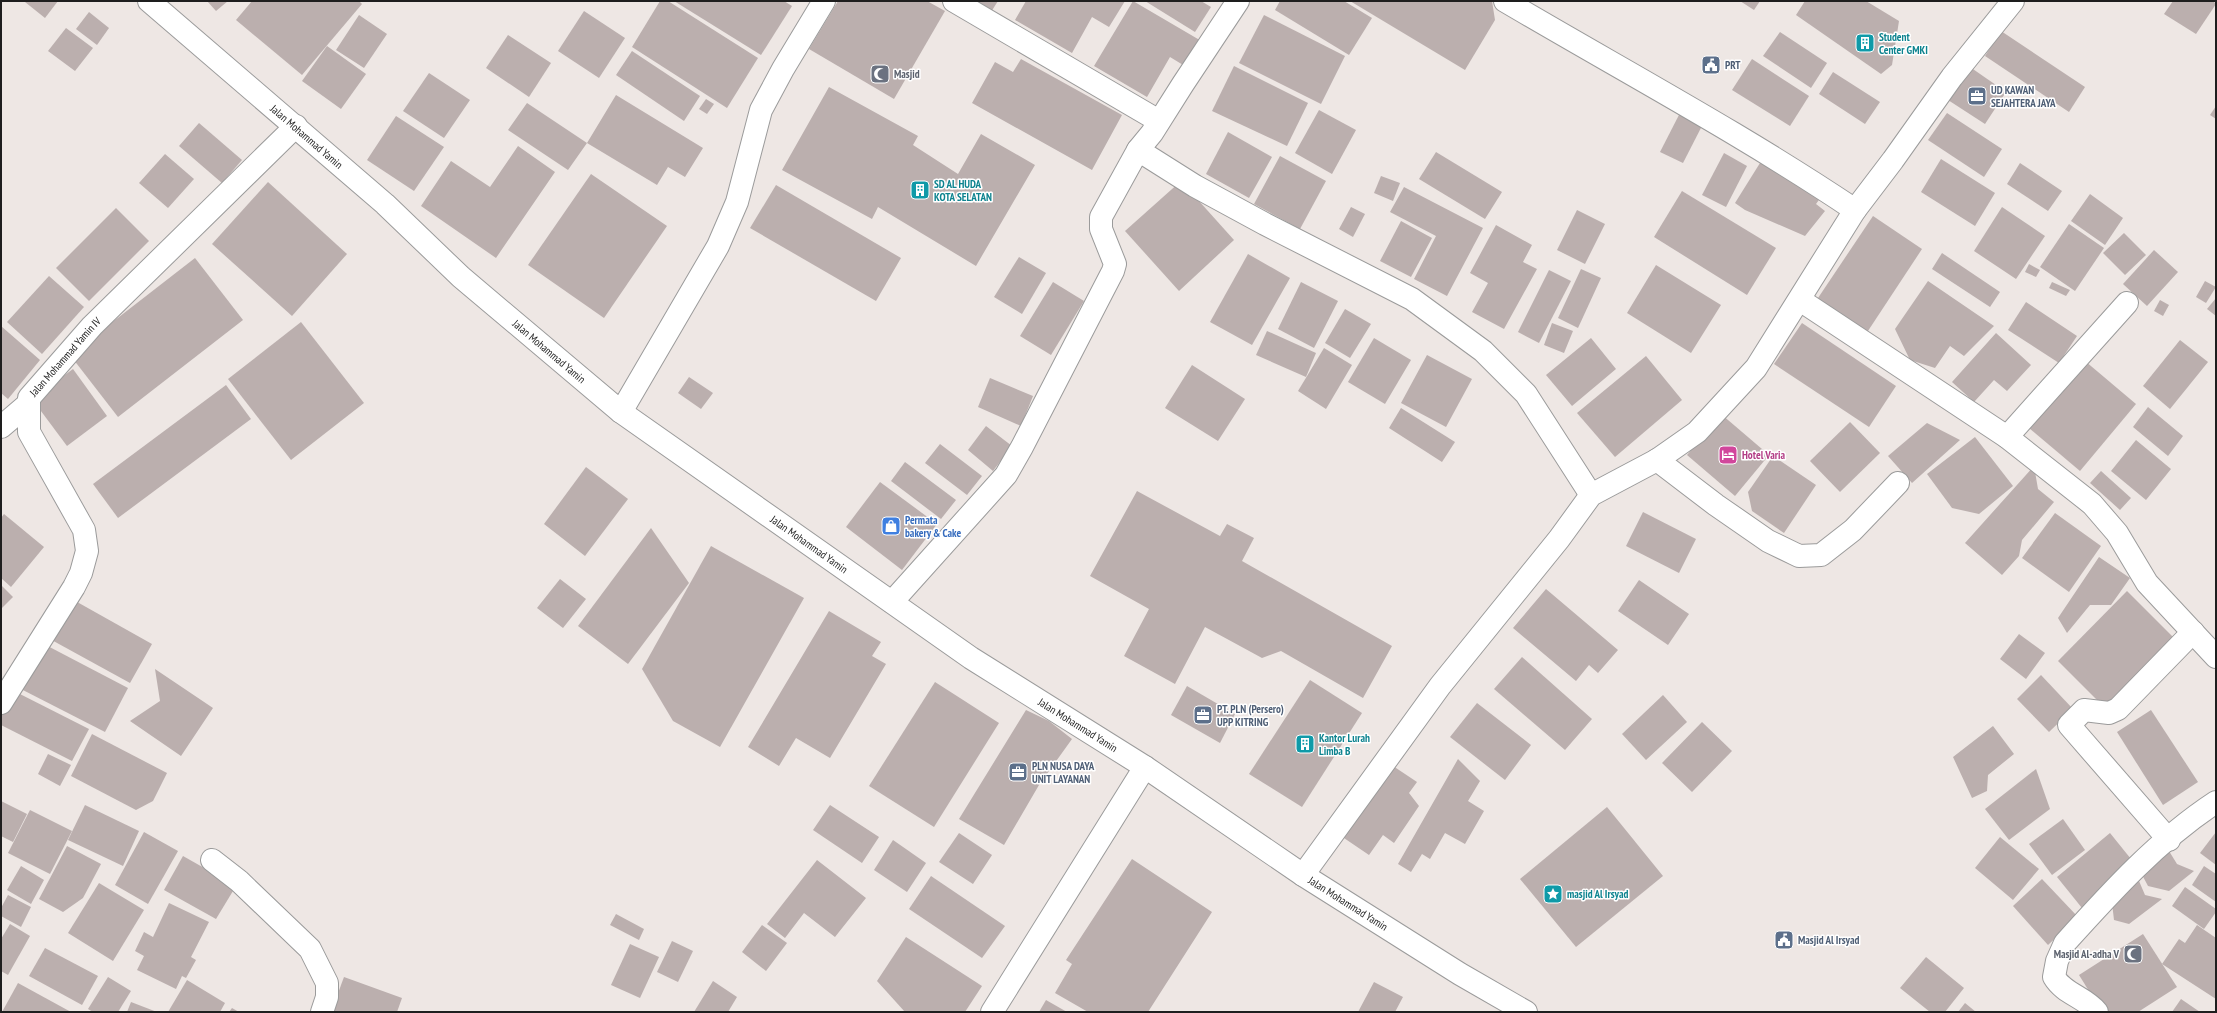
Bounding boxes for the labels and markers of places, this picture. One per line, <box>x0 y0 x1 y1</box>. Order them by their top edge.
place label: Student Center GMKI <box>1879 30 1928 57</box>
building icon: Student Center GMKI <box>1854 32 1876 54</box>
public building icon: PRT <box>1700 54 1722 76</box>
place label: PRT <box>1725 58 1741 72</box>
mosque icon: Masjid <box>869 63 891 85</box>
place label: Masjid <box>894 67 920 81</box>
place label: UD KAWAN SEJAHTERA JAYA <box>1991 83 2056 110</box>
office icon: UD KAWAN SEJAHTERA JAYA <box>1966 85 1988 107</box>
place label: SD AL HUDA KOTA SELATAN <box>934 177 992 204</box>
building icon: SD AL HUDA KOTA SELATAN <box>909 179 931 201</box>
hotel icon: Hotel Varia <box>1717 444 1739 466</box>
place label: Hotel Varia <box>1742 448 1786 462</box>
place label: Permata bakery & Cake <box>905 513 962 540</box>
shop icon: Permata bakery & Cake <box>880 515 902 537</box>
place label: PT. PLN (Persero) UPP KITRING <box>1217 702 1284 729</box>
office icon: PT. PLN (Persero) UPP KITRING <box>1192 704 1214 726</box>
place label: Kantor Lurah Limba B <box>1319 731 1370 758</box>
building icon: Kantor Lurah Limba B <box>1294 733 1316 755</box>
place label: PLN NUSA DAYA UNIT LAYANAN <box>1032 759 1095 786</box>
office icon: PLN NUSA DAYA UNIT LAYANAN <box>1007 761 1029 783</box>
place icon: masjid Al Irsyad <box>1542 883 1564 905</box>
place label: masjid Al Irsyad <box>1567 887 1628 901</box>
public building icon: Masjid Al Irsyad <box>1773 929 1795 951</box>
place label: Masjid Al Irsyad <box>1798 933 1859 947</box>
mosque icon: Masjid Al-adha V <box>2122 943 2144 965</box>
place label: Masjid Al-adha V <box>2054 947 2119 961</box>

